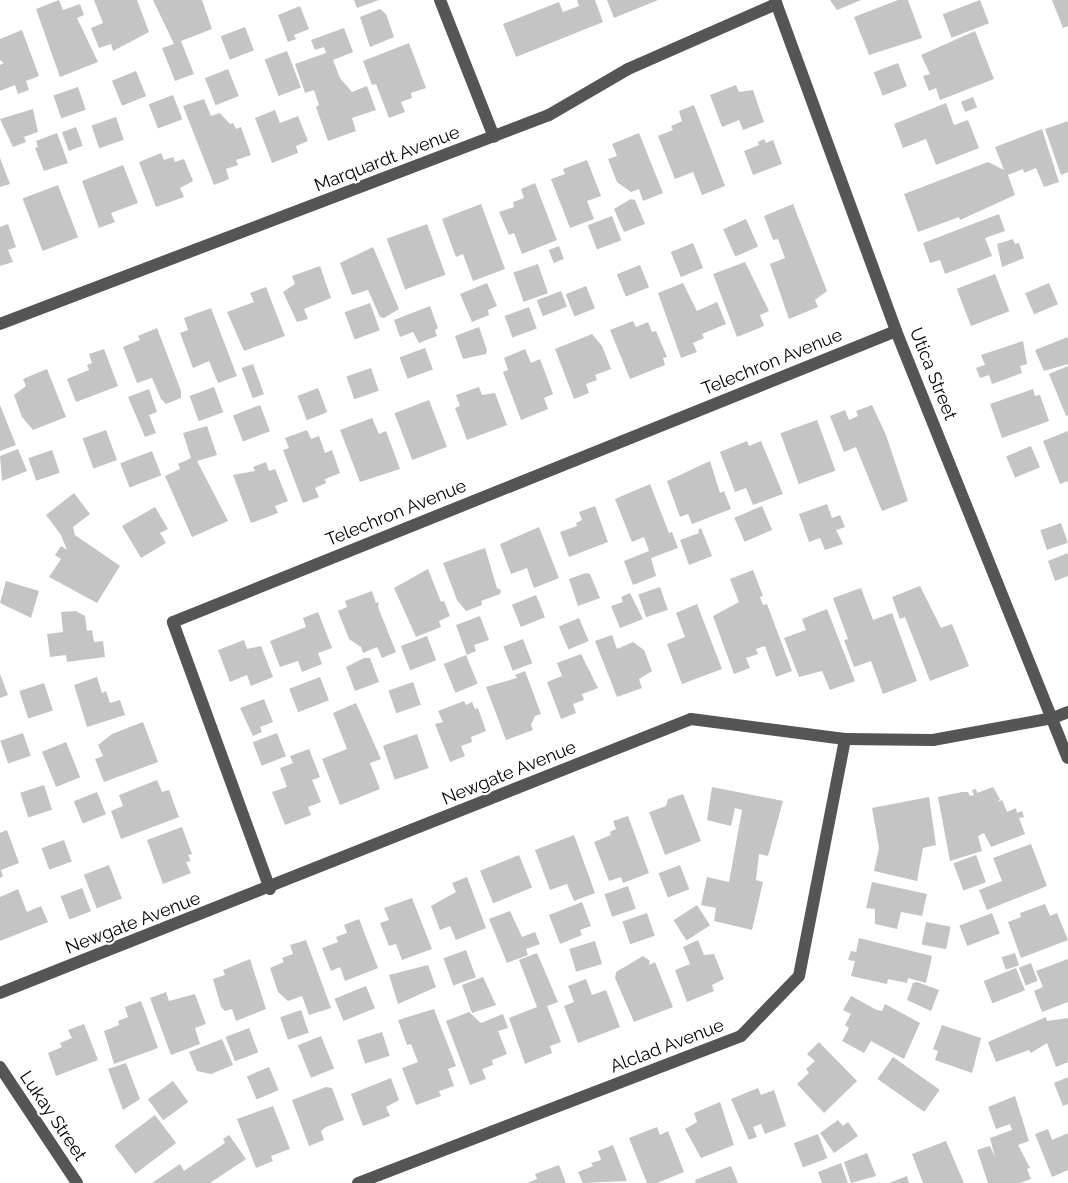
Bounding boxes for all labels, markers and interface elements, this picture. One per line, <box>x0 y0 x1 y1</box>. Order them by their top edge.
street label: Marquardt Avenue <box>311 121 463 197</box>
street label: Telechron Avenue <box>698 324 846 400</box>
street label: Utica Street <box>905 325 961 423</box>
street label: Telechron Avenue <box>322 475 470 551</box>
street label: Newgate Avenue <box>438 736 580 810</box>
street label: Newgate Avenue <box>62 887 204 959</box>
street label: Alclad Avenue <box>607 1014 727 1078</box>
street label: Lukay Street <box>15 1067 91 1165</box>

